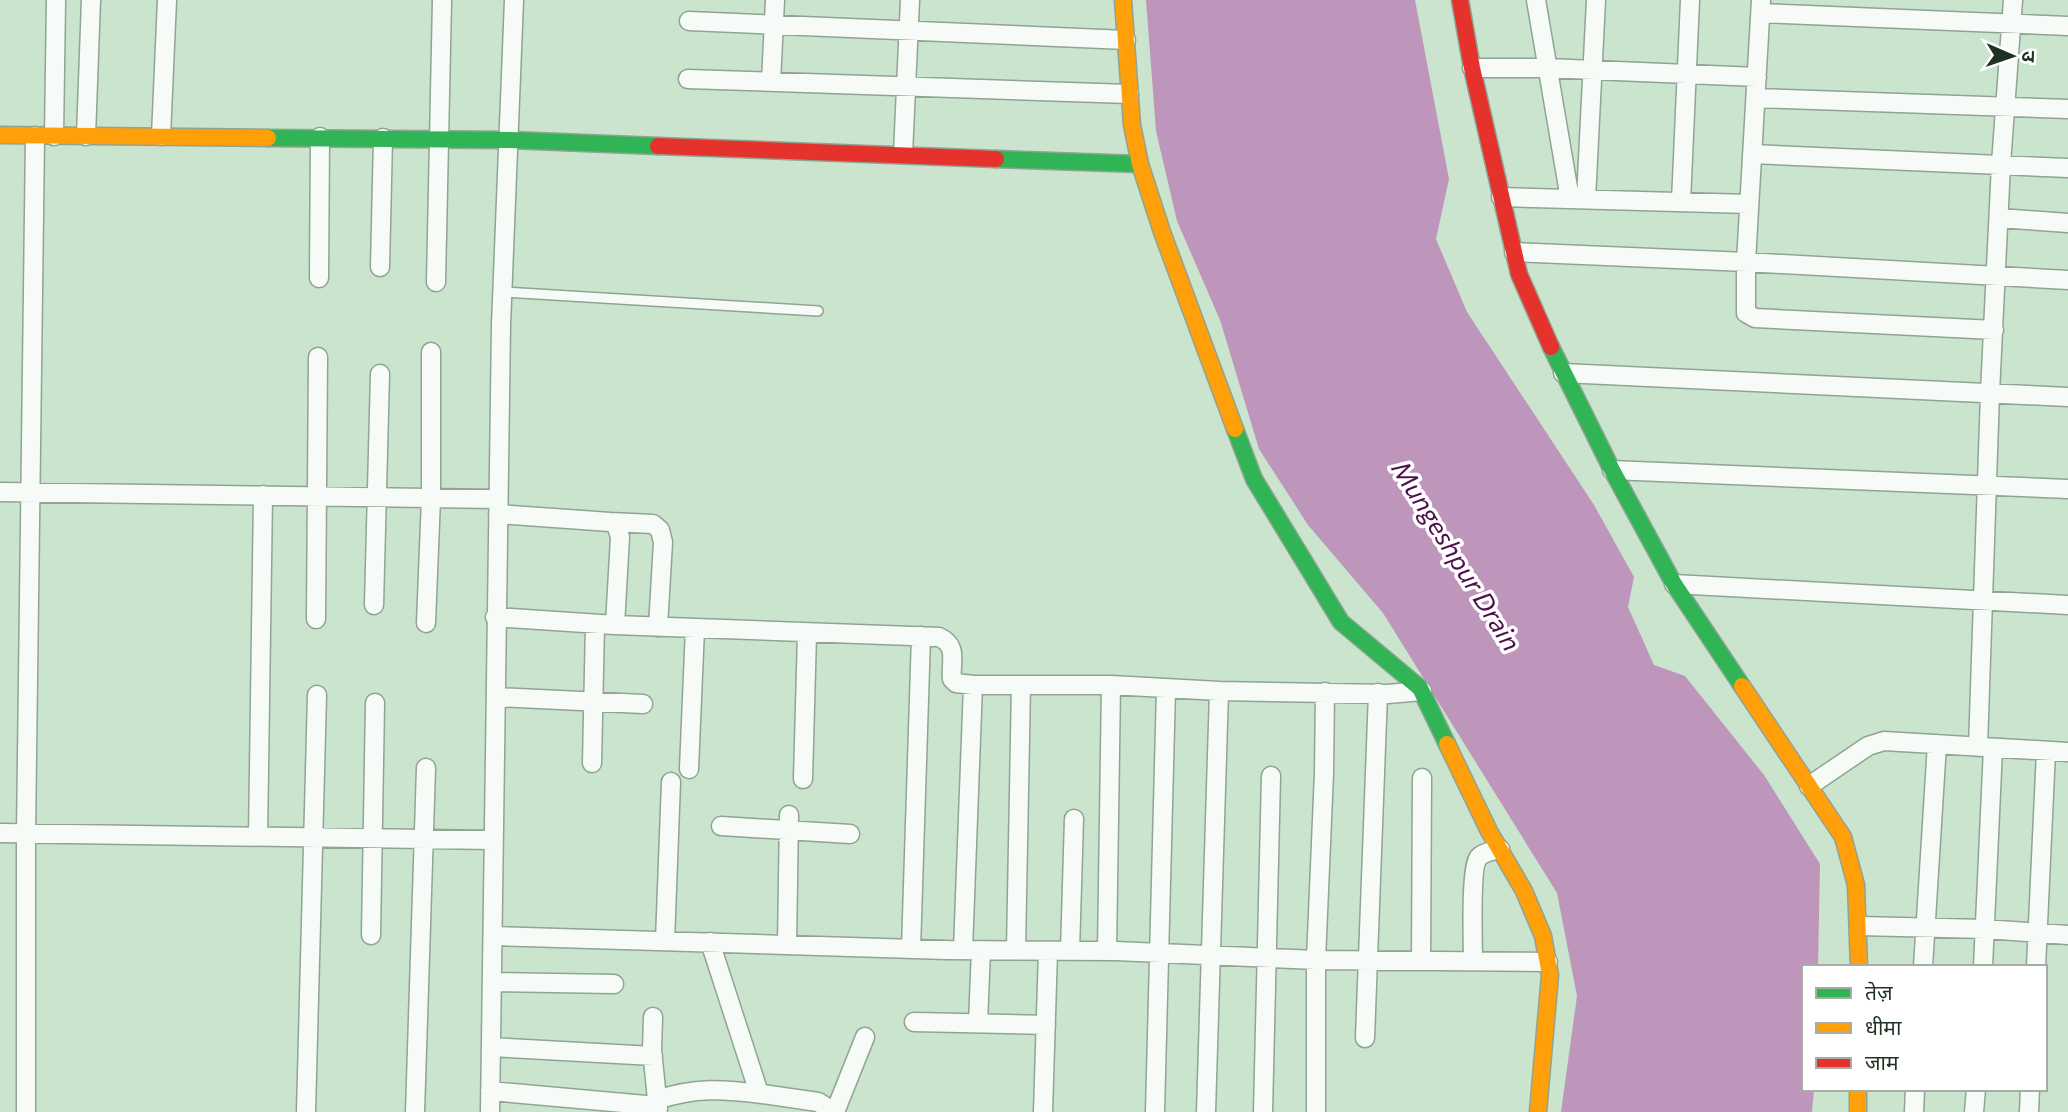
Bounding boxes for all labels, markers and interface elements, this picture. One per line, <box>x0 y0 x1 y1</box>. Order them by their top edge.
north arrow <box>1977 21 2047 91</box>
text: उ <box>2018 51 2041 63</box>
water label: Mungeshpur Drain <box>1386 454 1528 656</box>
legend <box>1802 965 2047 1091</box>
text: तेज़ <box>1865 979 1893 1004</box>
text: धीमा <box>1865 1014 1902 1039</box>
text: जाम <box>1865 1049 1899 1074</box>

